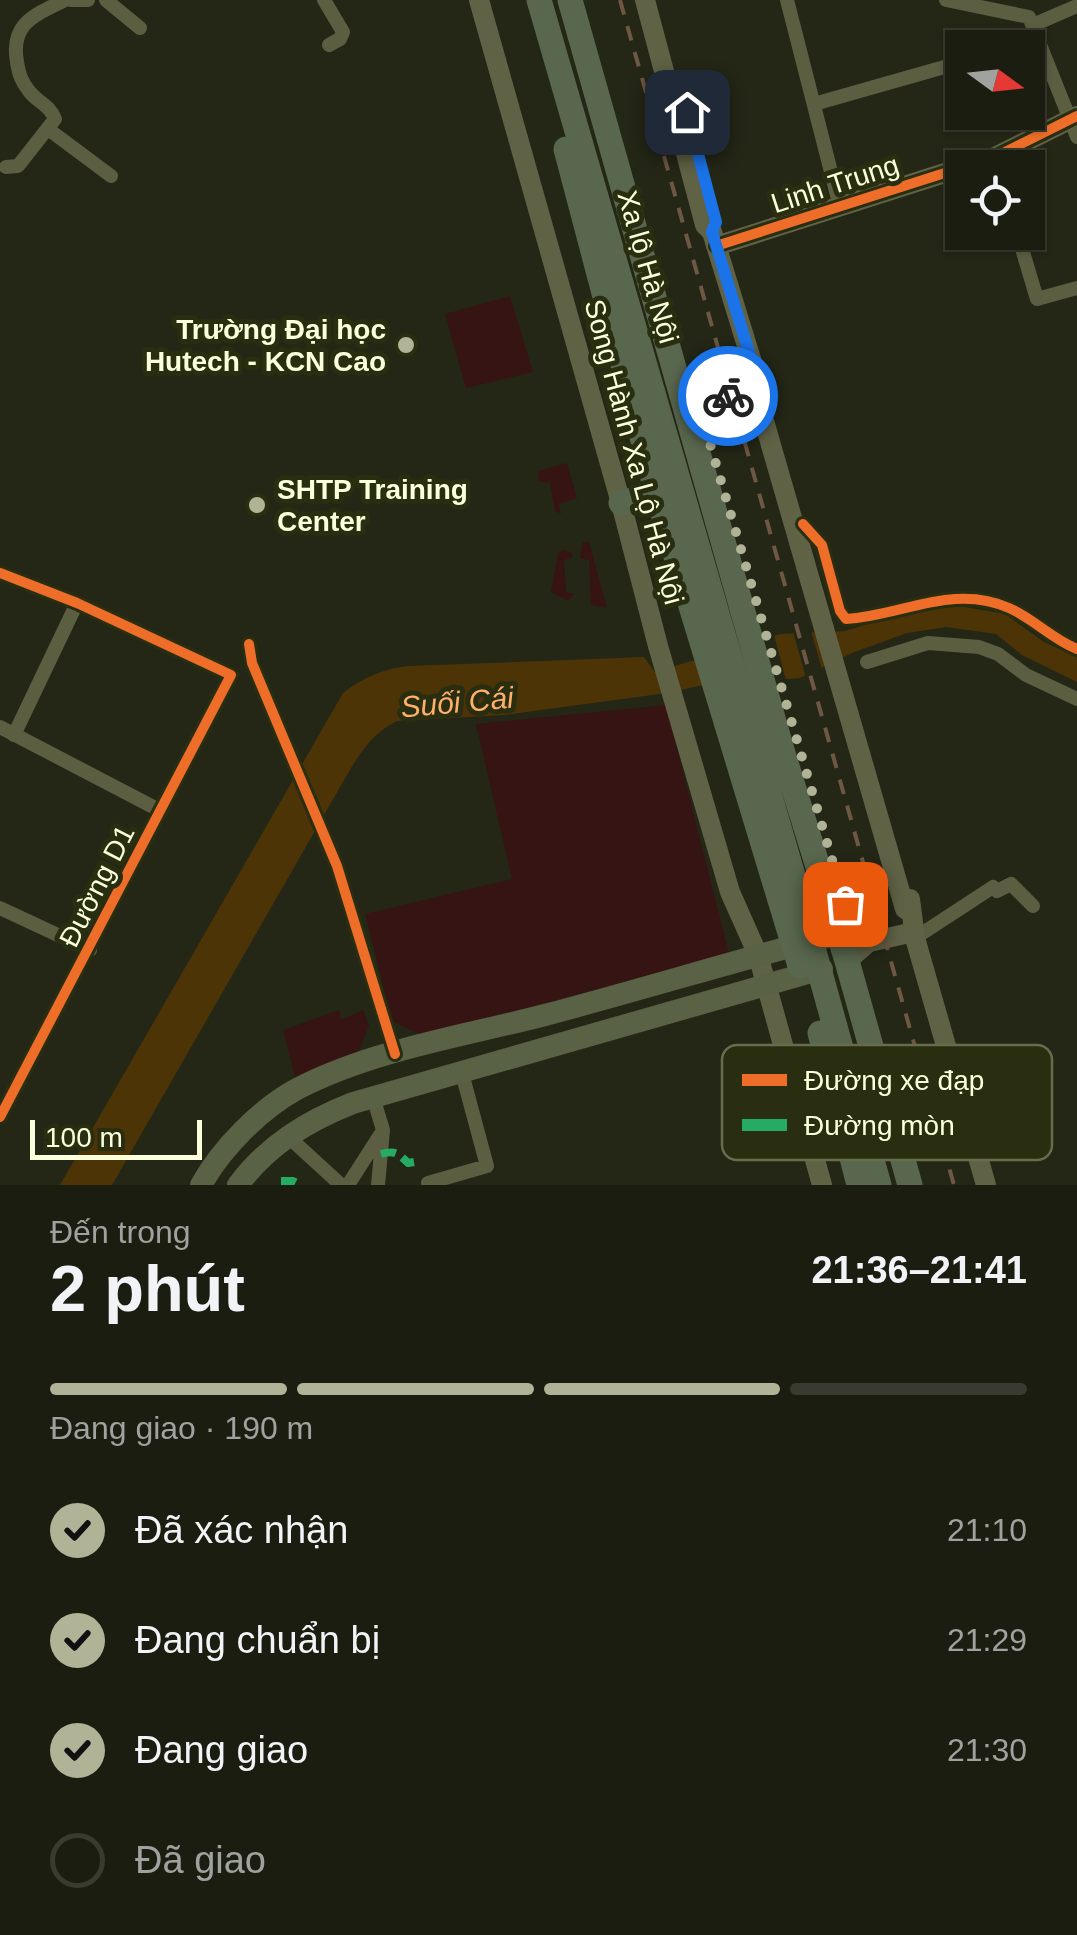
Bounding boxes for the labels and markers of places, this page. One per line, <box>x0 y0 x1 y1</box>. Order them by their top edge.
pin <box>645 70 730 155</box>
place label: Trường Đại học Hutech - KCN Cao <box>145 314 386 377</box>
marker: Trường Đại học Hutech - KCN Cao <box>395 334 417 356</box>
place label: SHTP Training Center <box>277 474 468 537</box>
marker: SHTP Training Center <box>246 494 268 516</box>
pin <box>803 862 888 947</box>

